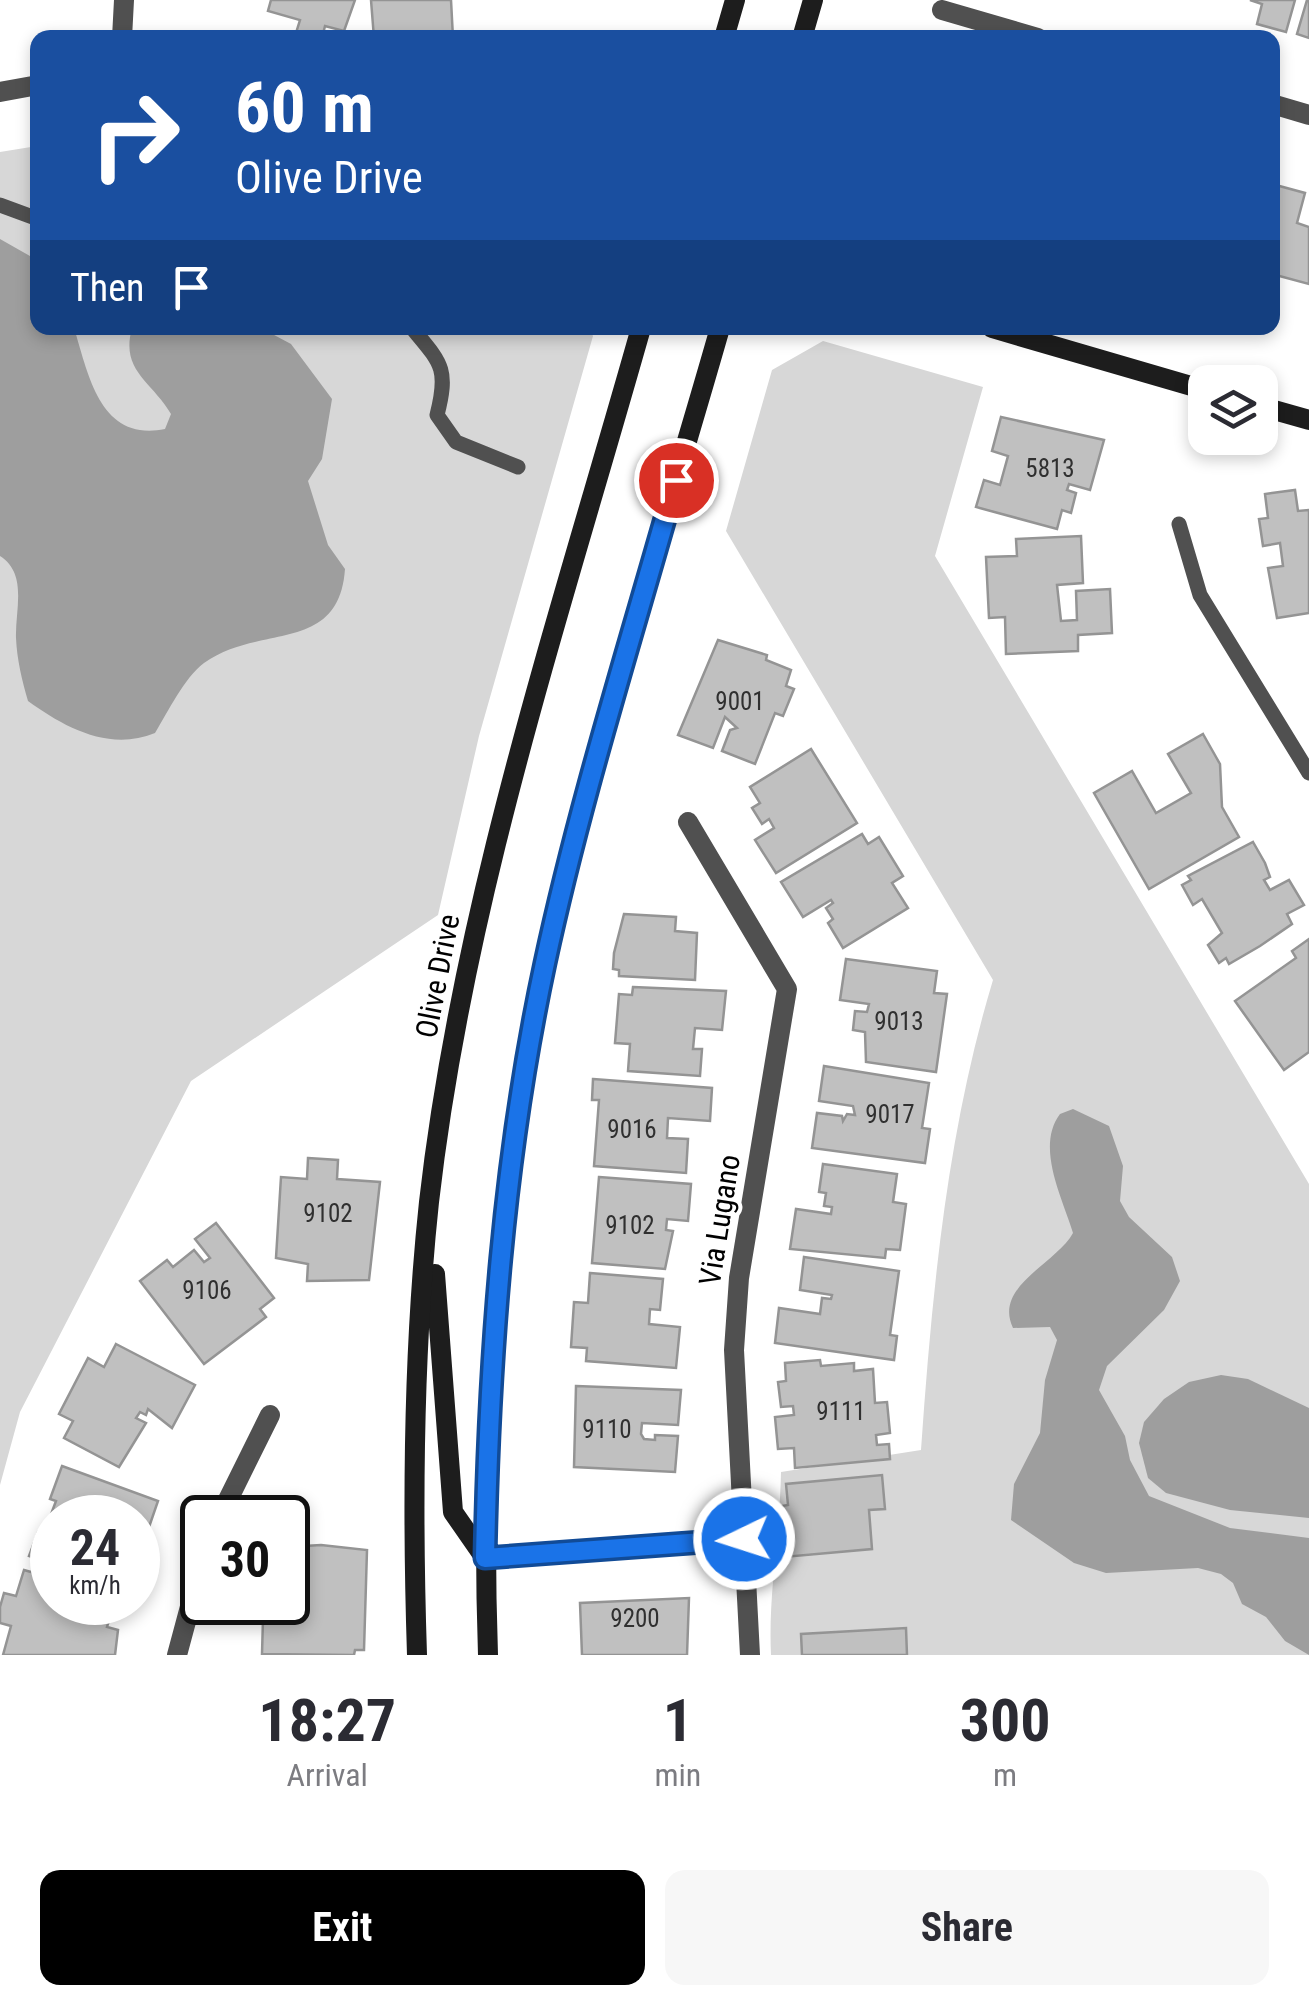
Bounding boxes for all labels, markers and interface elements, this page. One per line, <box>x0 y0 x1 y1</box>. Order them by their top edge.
text: 60 m <box>235 67 374 149</box>
icon: right <box>70 70 200 200</box>
text: Olive Drive <box>235 151 423 204</box>
icon: arrive <box>164 260 219 315</box>
text: Then <box>70 266 144 310</box>
map controls <box>1188 365 1278 455</box>
button: layers <box>1188 365 1278 455</box>
pin <box>634 438 719 523</box>
icon: arrive <box>649 453 704 508</box>
house number: 5813 <box>1025 454 1075 483</box>
house number: 9001 <box>715 687 765 716</box>
street label: Olive Drive <box>408 911 467 1041</box>
house number: 9013 <box>874 1007 924 1036</box>
house number: 9017 <box>865 1100 915 1129</box>
house number: 9016 <box>607 1115 657 1144</box>
street label: Via Lugano <box>692 1152 747 1288</box>
house number: 9102 <box>303 1199 353 1228</box>
house number: 9102 <box>605 1211 655 1240</box>
house number: 9106 <box>182 1276 232 1305</box>
house number: 9111 <box>816 1397 866 1426</box>
house number: 9110 <box>582 1415 632 1444</box>
position arrow <box>692 1487 796 1591</box>
speed limit sign: 30 <box>180 1495 310 1625</box>
text: 24 <box>70 1519 120 1577</box>
text: km/h <box>69 1571 121 1600</box>
house number: 9200 <box>610 1604 660 1633</box>
text: 18:27 <box>258 1685 396 1756</box>
text: 1 <box>663 1685 693 1756</box>
text: 300 <box>960 1685 1051 1756</box>
text: Arrival <box>286 1756 368 1794</box>
text: min <box>654 1756 701 1794</box>
text: m <box>993 1756 1017 1794</box>
button: Exit <box>40 1870 645 1985</box>
button: Share <box>665 1870 1269 1985</box>

